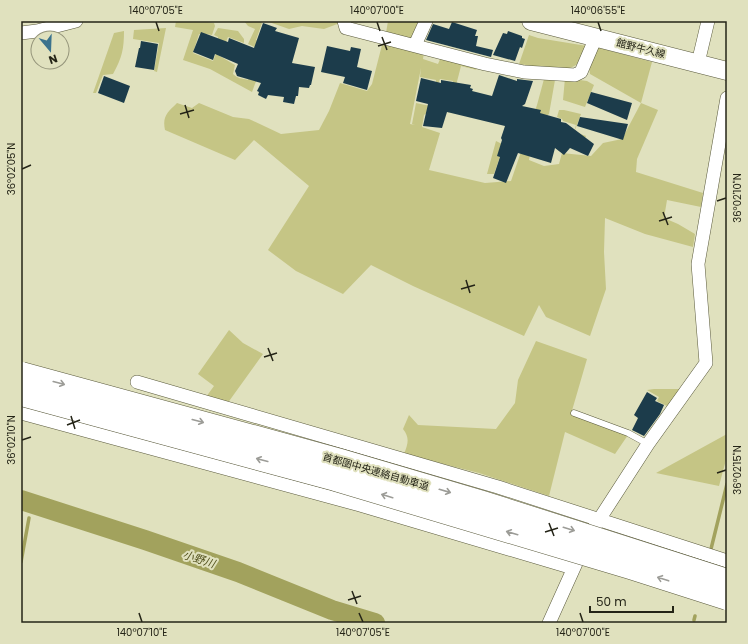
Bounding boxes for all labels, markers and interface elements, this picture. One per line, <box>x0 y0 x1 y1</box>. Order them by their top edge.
text: 140°07'05"E <box>129 3 183 18</box>
text: 140°07'00"E <box>350 3 404 18</box>
text: 140°06'55"E <box>571 3 625 18</box>
north arrow <box>30 30 70 70</box>
street label: 館野牛久線 <box>615 35 667 62</box>
text: N <box>47 51 60 68</box>
text: 36°02'05"N <box>4 143 19 195</box>
text: 36°02'10"N <box>730 173 745 223</box>
one-way arrow <box>53 380 66 387</box>
text: 36°02'10"N <box>4 415 19 465</box>
one-way arrow <box>192 418 205 425</box>
text: 36°02'15"N <box>730 445 745 495</box>
street label: 首都圏中央連絡自動車道 <box>321 449 431 494</box>
one-way arrow <box>256 456 269 463</box>
one-way arrow <box>438 488 451 495</box>
one-way arrow <box>381 492 394 499</box>
one-way arrow <box>562 526 575 533</box>
one-way arrow <box>505 529 518 536</box>
water label: 小野川 <box>181 546 218 572</box>
one-way arrow <box>657 575 670 582</box>
scale bar <box>590 588 673 614</box>
text: 50 m <box>596 593 627 610</box>
text: 140°07'10"E <box>117 625 167 640</box>
text: 140°07'05"E <box>336 625 390 640</box>
text: 140°07'00"E <box>556 625 610 640</box>

